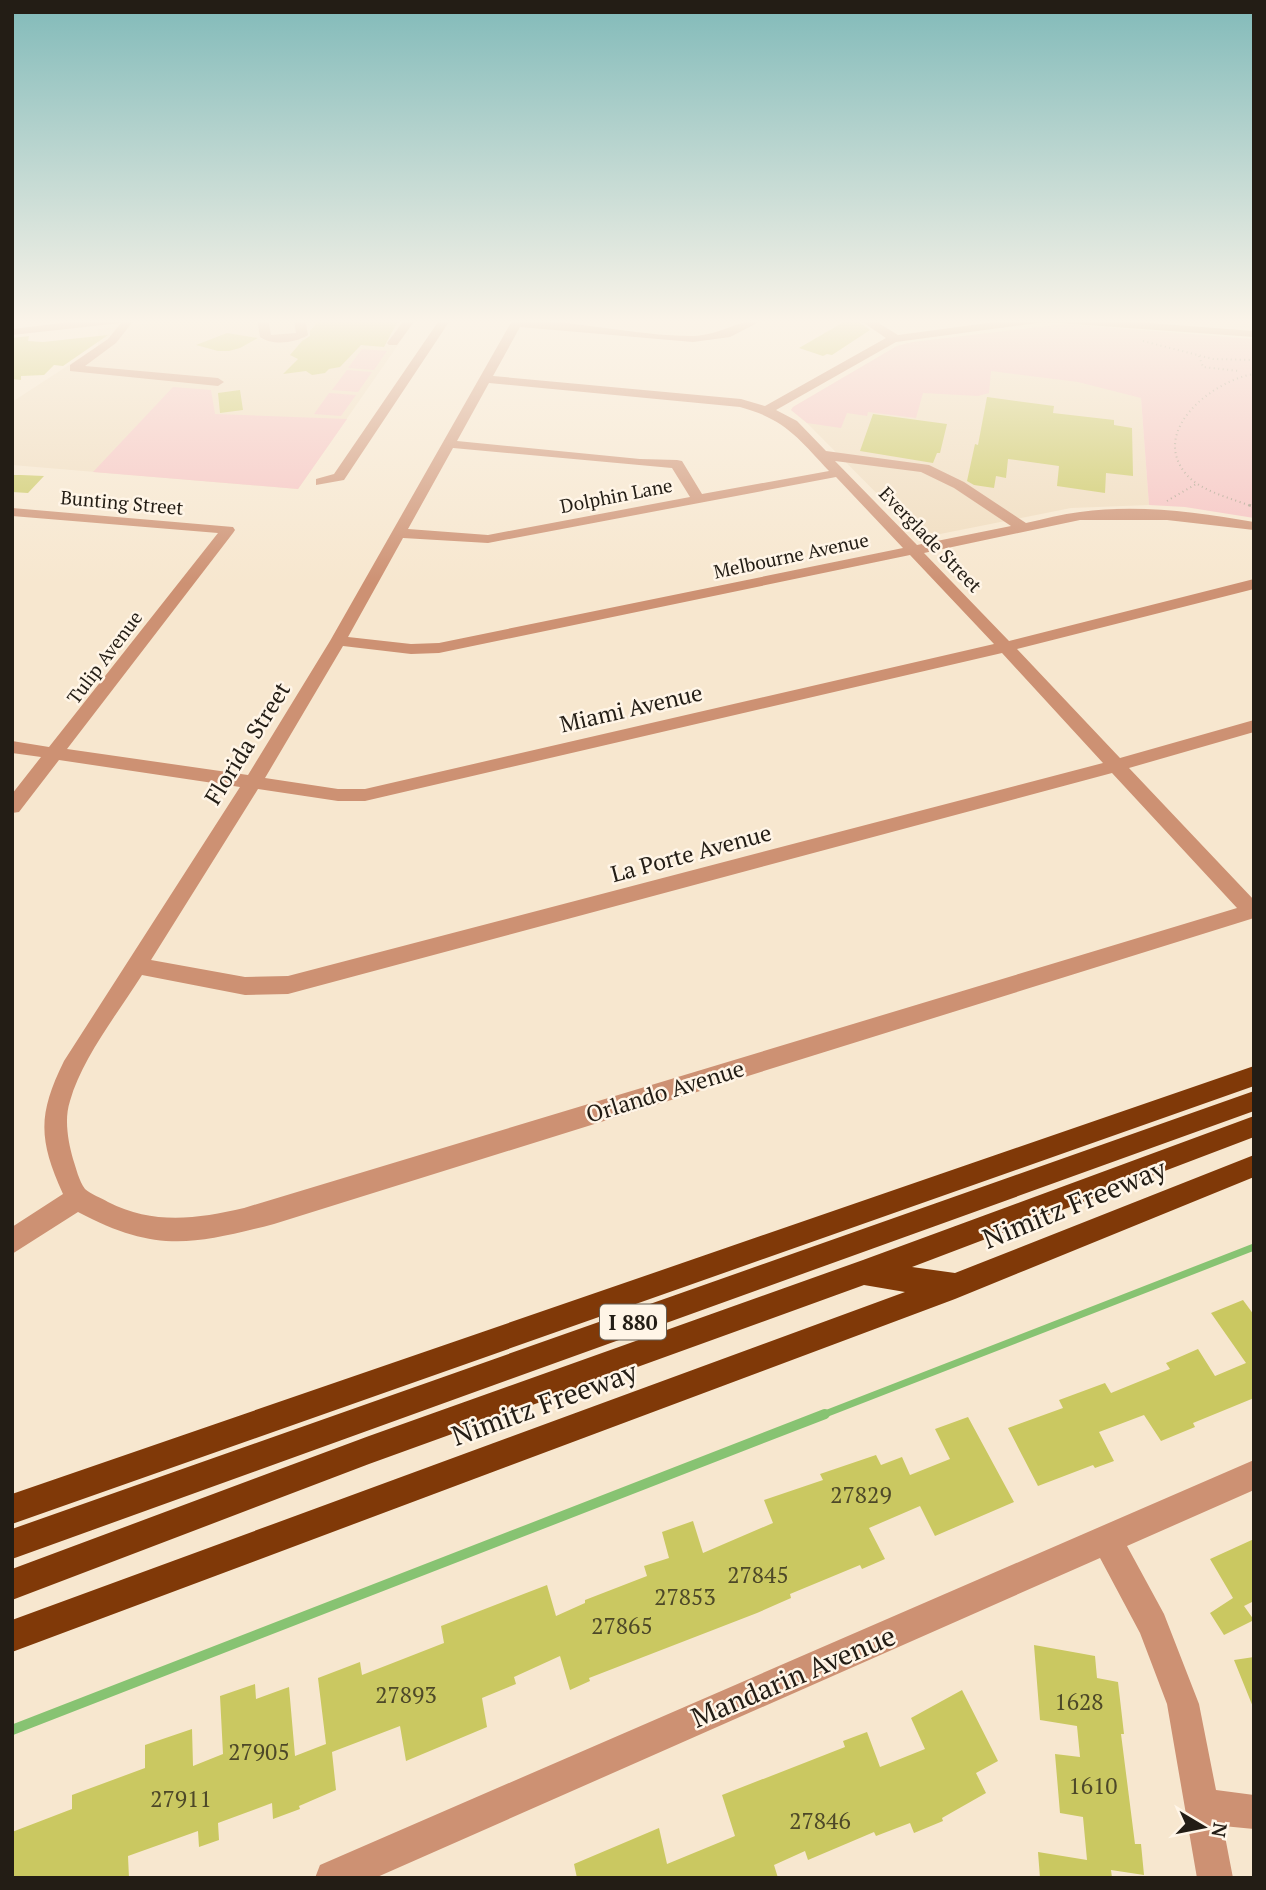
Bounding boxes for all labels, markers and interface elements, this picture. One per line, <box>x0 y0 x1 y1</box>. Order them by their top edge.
street label: Dolphin Lane <box>558 472 674 518</box>
street label: Everglade Street <box>874 481 988 597</box>
street label: Bunting Street <box>60 484 184 520</box>
street label: Melbourne Avenue <box>711 526 871 584</box>
street label: Tulip Avenue <box>61 605 147 709</box>
street label: Florida Street <box>197 675 297 810</box>
street label: Miami Avenue <box>557 677 705 739</box>
street label: La Porte Avenue <box>607 817 775 889</box>
street label: Orlando Avenue <box>582 1052 748 1130</box>
street label: Nimitz Freeway <box>977 1149 1172 1257</box>
road number: I 880 <box>600 1304 666 1340</box>
street label: Nimitz Freeway <box>446 1352 643 1454</box>
house number: 27829 <box>830 1479 892 1510</box>
house number: 27845 <box>727 1559 789 1590</box>
house number: 27853 <box>654 1581 716 1612</box>
house number: 27865 <box>591 1610 653 1641</box>
street label: Mandarin Avenue <box>685 1616 901 1736</box>
house number: 27893 <box>375 1679 437 1710</box>
house number: 1628 <box>1054 1686 1104 1717</box>
house number: 27905 <box>228 1736 290 1767</box>
house number: 1610 <box>1068 1770 1118 1801</box>
house number: 27911 <box>150 1783 212 1814</box>
north arrow <box>1168 1792 1238 1862</box>
house number: 27846 <box>789 1805 851 1836</box>
text: N <box>1207 1821 1234 1840</box>

